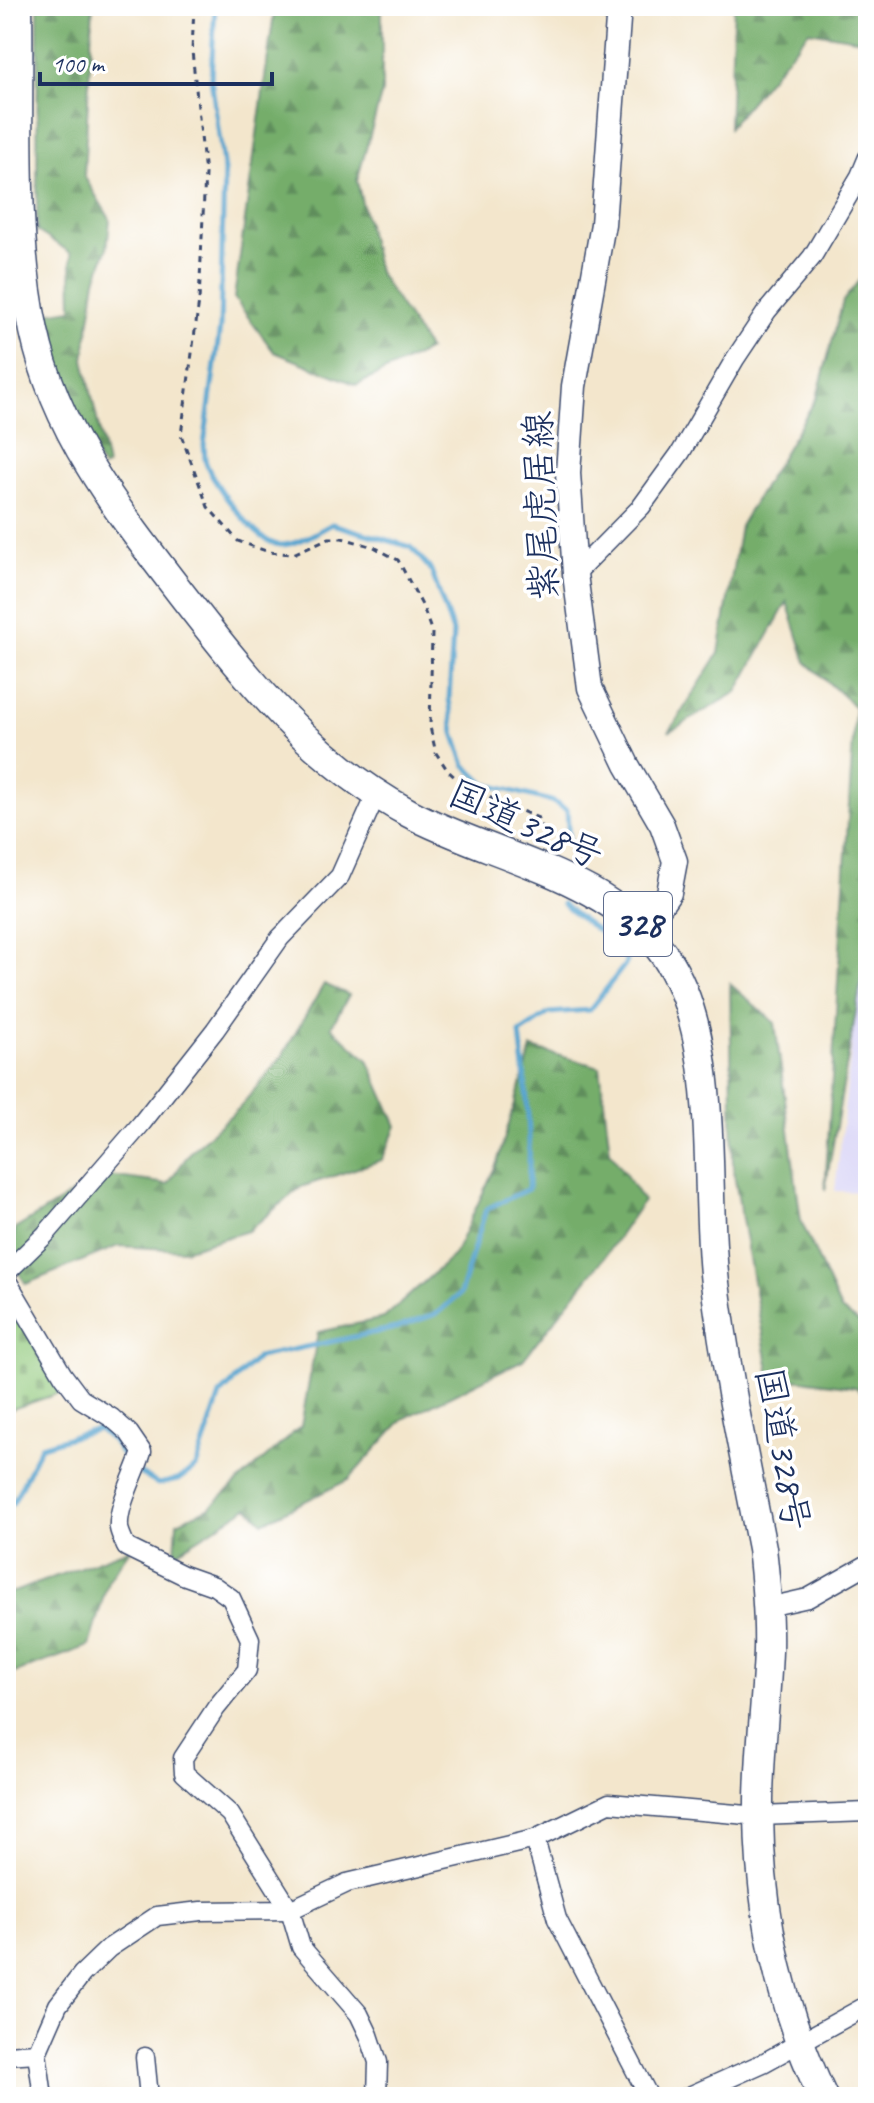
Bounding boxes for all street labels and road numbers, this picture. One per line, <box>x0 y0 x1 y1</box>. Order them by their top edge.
street label: 紫尾虎居線 <box>514 410 568 602</box>
street label: 国道328号 <box>441 769 611 879</box>
road number: 328 <box>604 892 672 956</box>
street label: 国道328号 <box>746 1364 820 1534</box>

